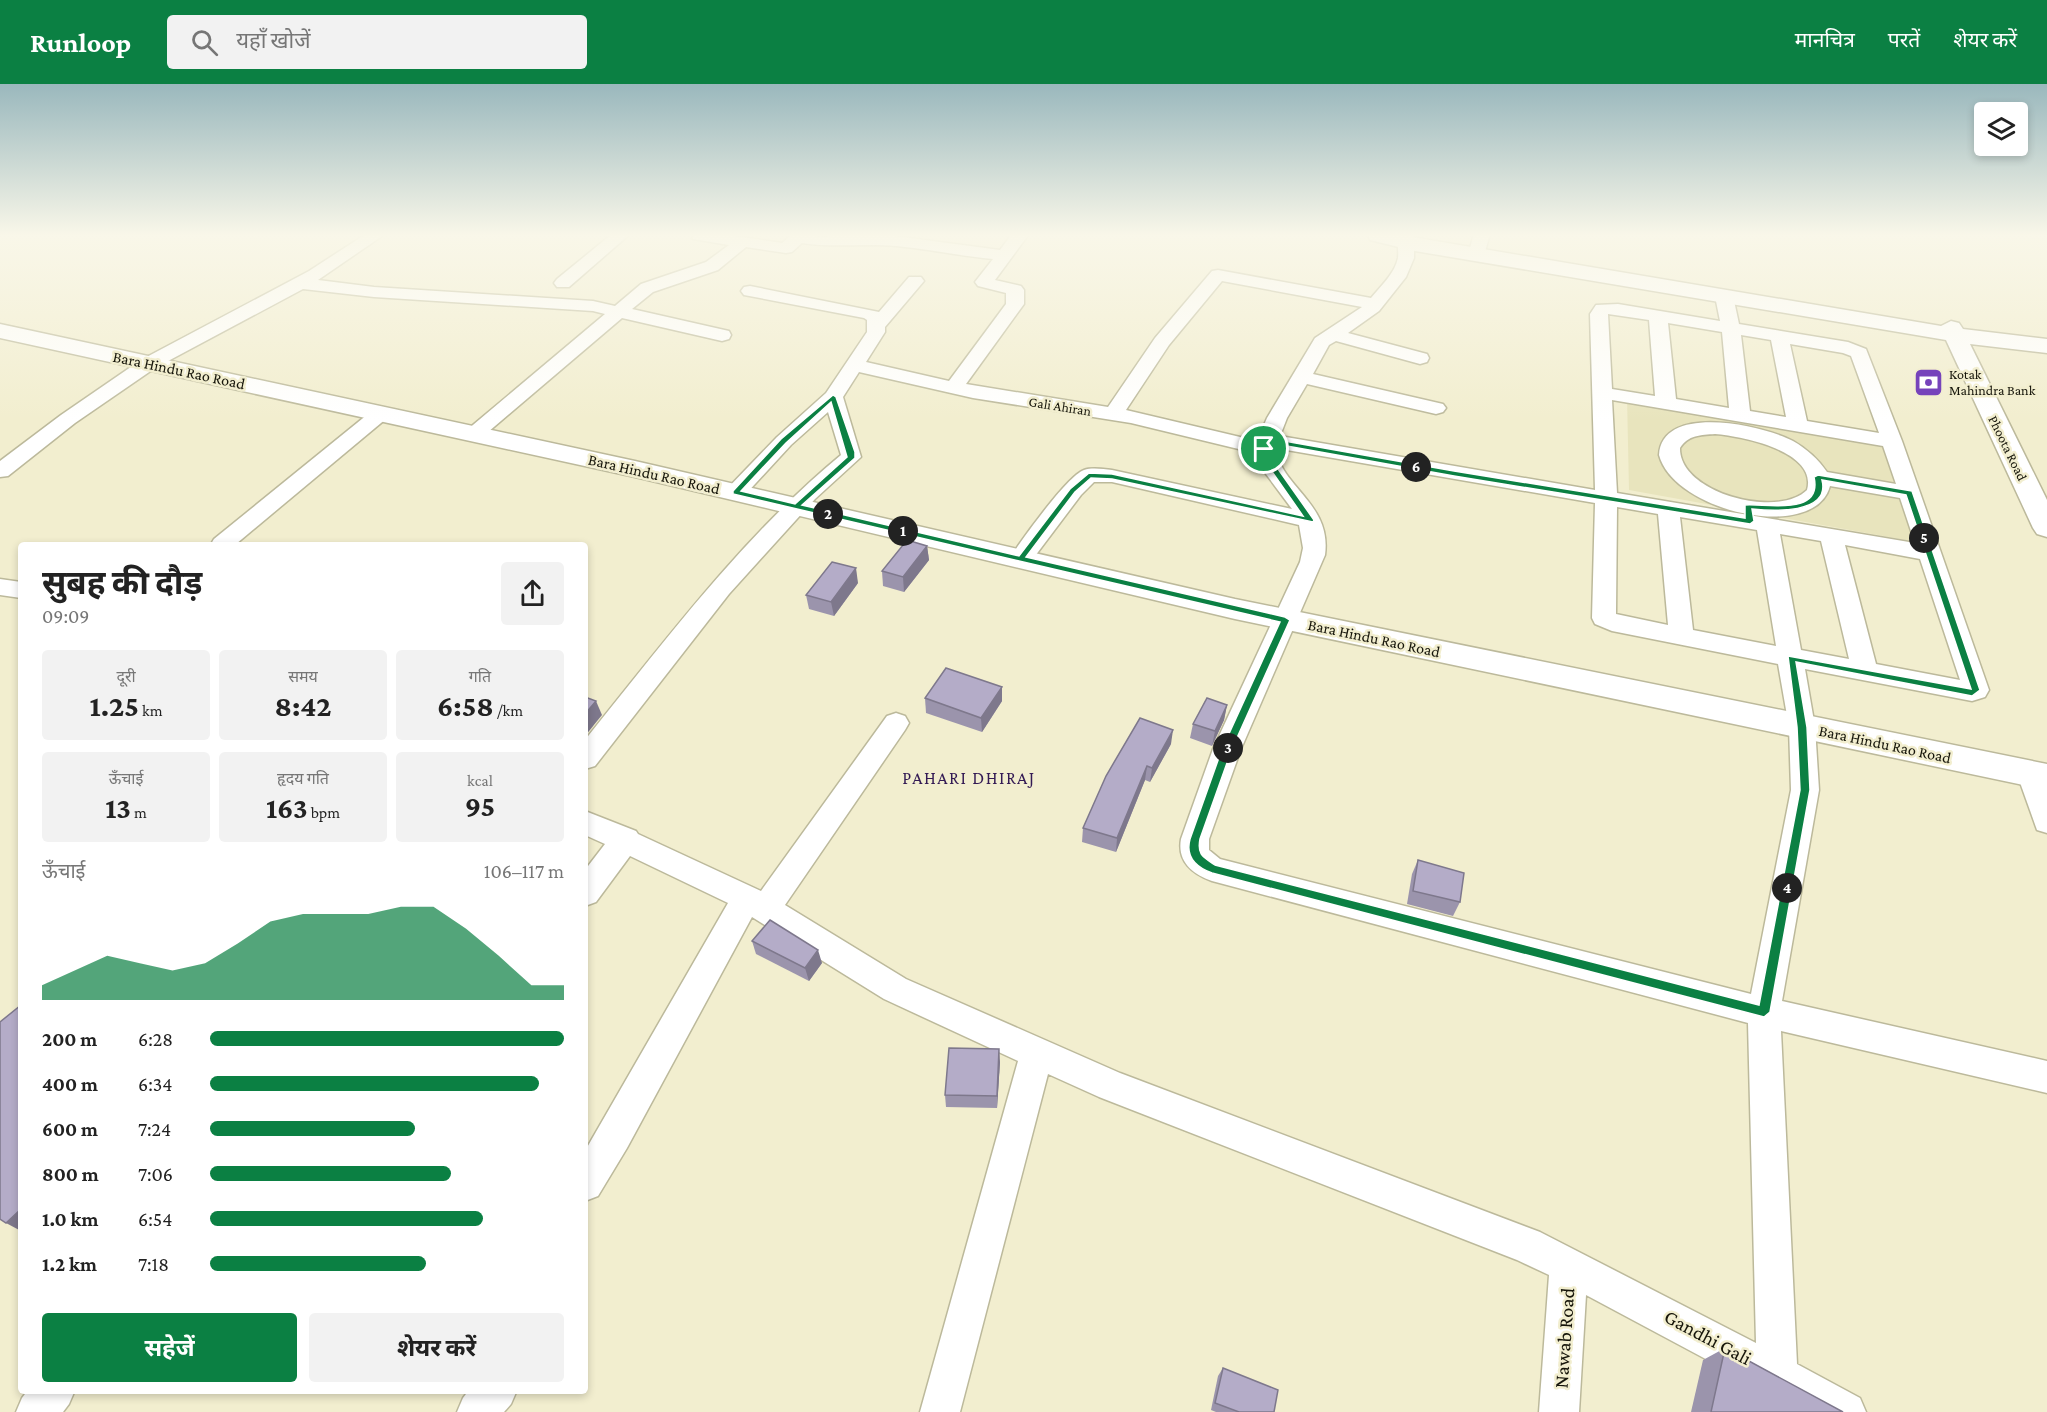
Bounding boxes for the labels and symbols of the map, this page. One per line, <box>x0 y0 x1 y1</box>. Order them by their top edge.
street label: Bara Hindu Rao Road <box>111 348 247 392</box>
bank icon: Kotak Mahindra Bank <box>1912 366 1944 398</box>
place label: Kotak Mahindra Bank <box>1949 366 2036 398</box>
street label: Gali Ahiran <box>1028 393 1093 419</box>
street label: Phoota Road <box>1985 413 2031 484</box>
pin <box>1238 423 1289 474</box>
street label: Bara Hindu Rao Road <box>586 451 722 498</box>
pin: 6 <box>1401 452 1431 482</box>
pin: 2 <box>813 499 843 529</box>
pin: 1 <box>888 516 918 546</box>
pin: 5 <box>1909 523 1939 553</box>
street label: Bara Hindu Rao Road <box>1306 616 1442 660</box>
street label: Bara Hindu Rao Road <box>1817 722 1953 766</box>
pin: 3 <box>1213 733 1243 763</box>
district label: PAHARI DHIRAJ <box>902 768 1036 788</box>
pin: 4 <box>1772 873 1802 903</box>
street label: Nawab Road <box>1550 1287 1579 1389</box>
street label: Gandhi Gali <box>1661 1305 1755 1369</box>

